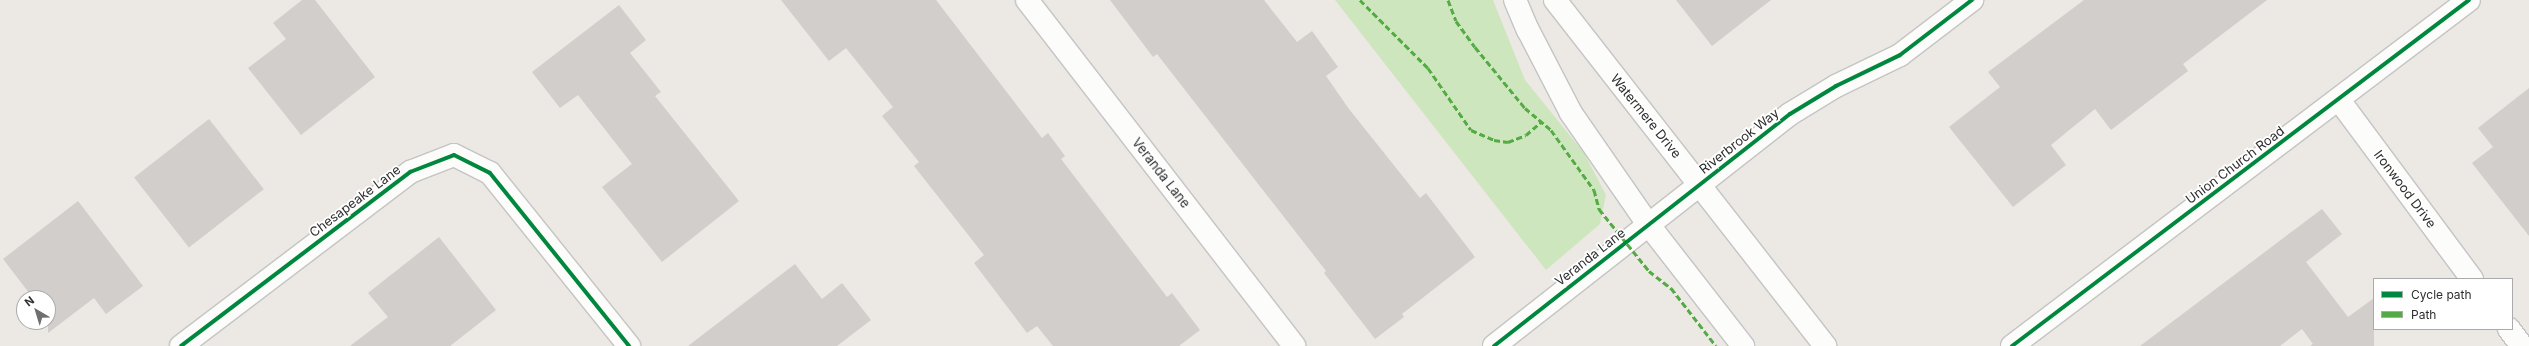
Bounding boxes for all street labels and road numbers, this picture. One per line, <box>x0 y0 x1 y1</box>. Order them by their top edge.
street label: Watermere Drive <box>1607 71 1685 161</box>
street label: Riverbrook Way <box>1696 105 1782 177</box>
street label: Union Church Road <box>2183 123 2287 207</box>
street label: Veranda Lane <box>1129 135 1193 211</box>
street label: Ironwood Drive <box>2371 147 2439 231</box>
street label: Chesapeake Lane <box>306 162 404 240</box>
street label: Veranda Lane <box>1552 225 1628 289</box>

